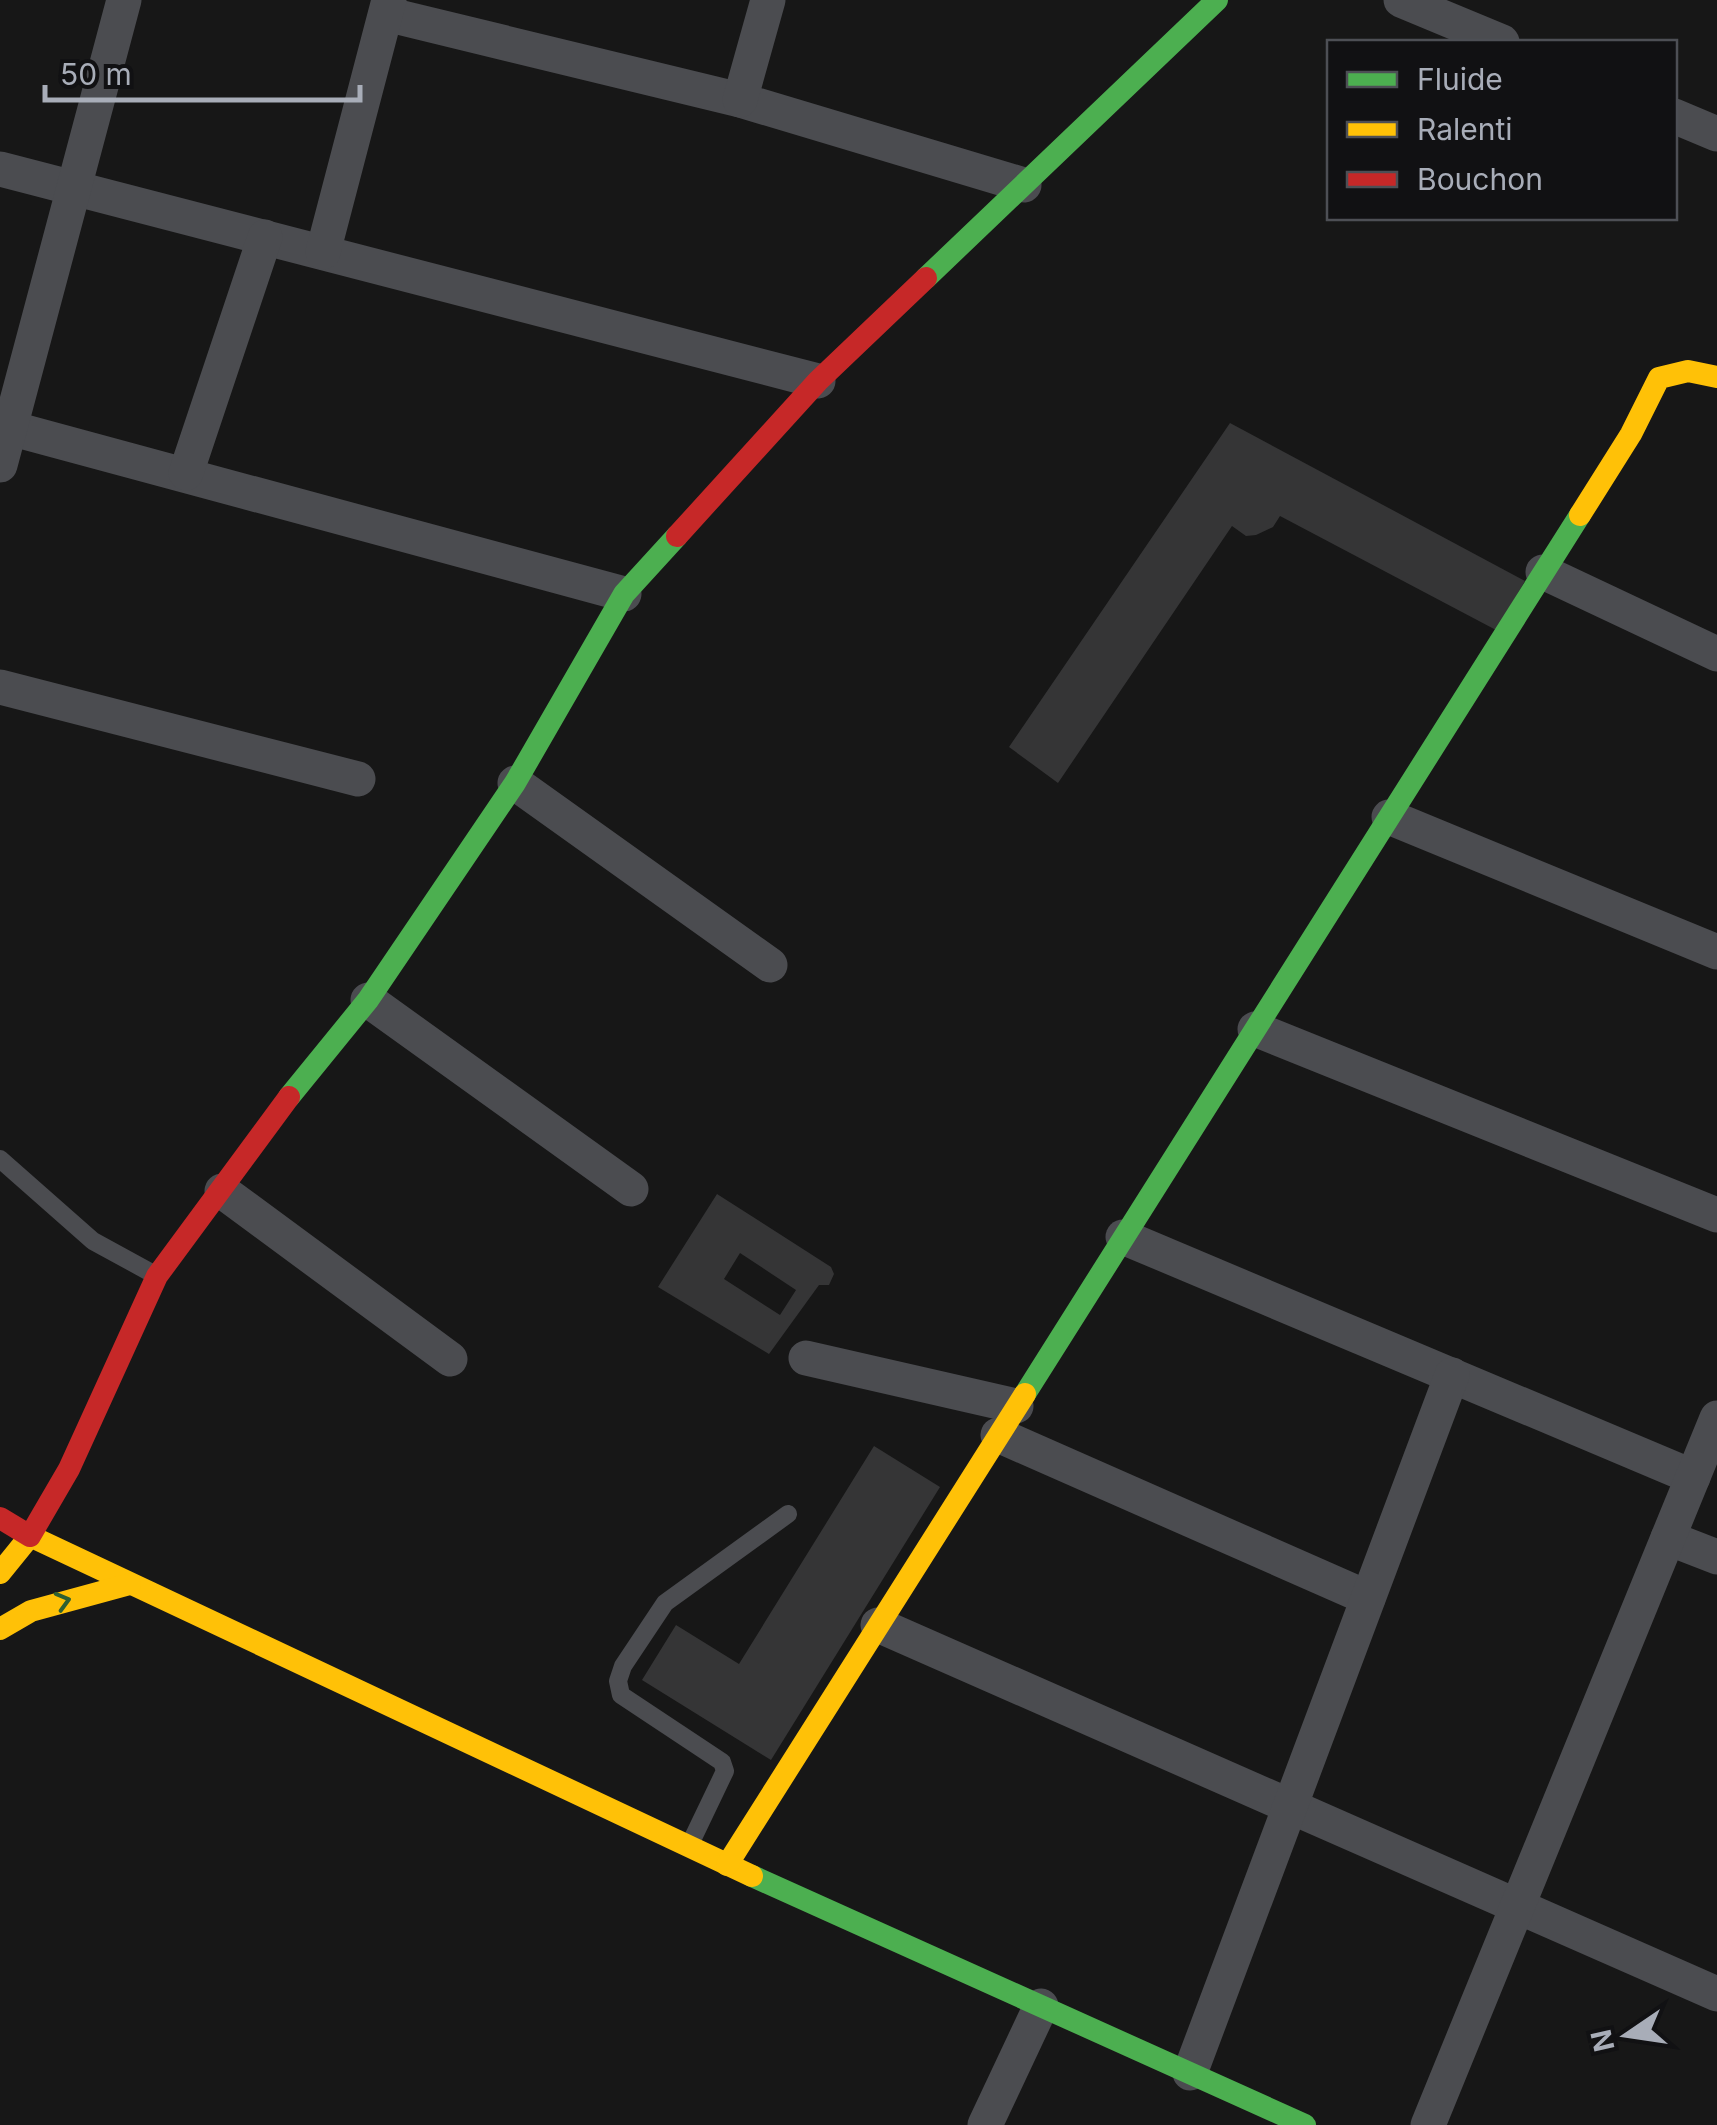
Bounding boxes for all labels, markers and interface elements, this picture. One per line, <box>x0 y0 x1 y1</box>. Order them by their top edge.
scale bar <box>45 40 360 102</box>
legend <box>1327 40 1677 220</box>
text: 50 m <box>60 56 132 92</box>
text: Fluide <box>1417 61 1503 97</box>
text: Ralenti <box>1417 111 1513 147</box>
text: Bouchon <box>1417 161 1543 197</box>
one-way arrow <box>54 1592 71 1613</box>
north arrow <box>1577 1985 1677 2085</box>
text: N <box>1584 2026 1622 2055</box>

